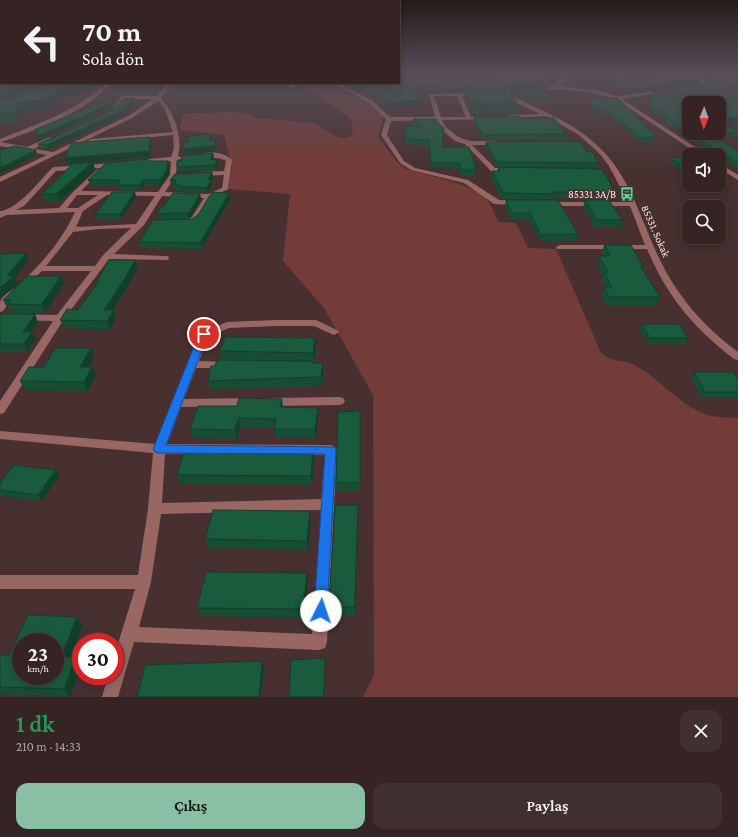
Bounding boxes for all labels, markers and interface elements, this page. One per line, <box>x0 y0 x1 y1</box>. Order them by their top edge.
icon: left <box>16 16 68 68</box>
text: 70 m <box>82 16 141 47</box>
text: Sola dön <box>82 49 144 69</box>
north arrow <box>682 96 726 140</box>
map controls <box>682 96 726 244</box>
button: sound <box>682 148 726 192</box>
bus stop icon: 85331 3A/B <box>619 186 635 202</box>
place label: 85331 3A/B <box>568 188 616 200</box>
button: search <box>682 200 726 244</box>
street label: 85331. Sokak <box>639 203 673 259</box>
pin <box>187 317 221 351</box>
icon: arrive <box>193 323 215 345</box>
position arrow <box>300 590 342 632</box>
speed limit sign: 30 <box>72 633 124 685</box>
text: 23 <box>28 643 48 665</box>
text: km/h <box>27 663 49 674</box>
text: 1 dk <box>16 710 55 737</box>
button: close <box>680 710 722 752</box>
text: 210 m · 14:33 <box>16 739 81 754</box>
button: Çıkış <box>16 783 365 829</box>
button: Paylaş <box>373 783 722 829</box>

